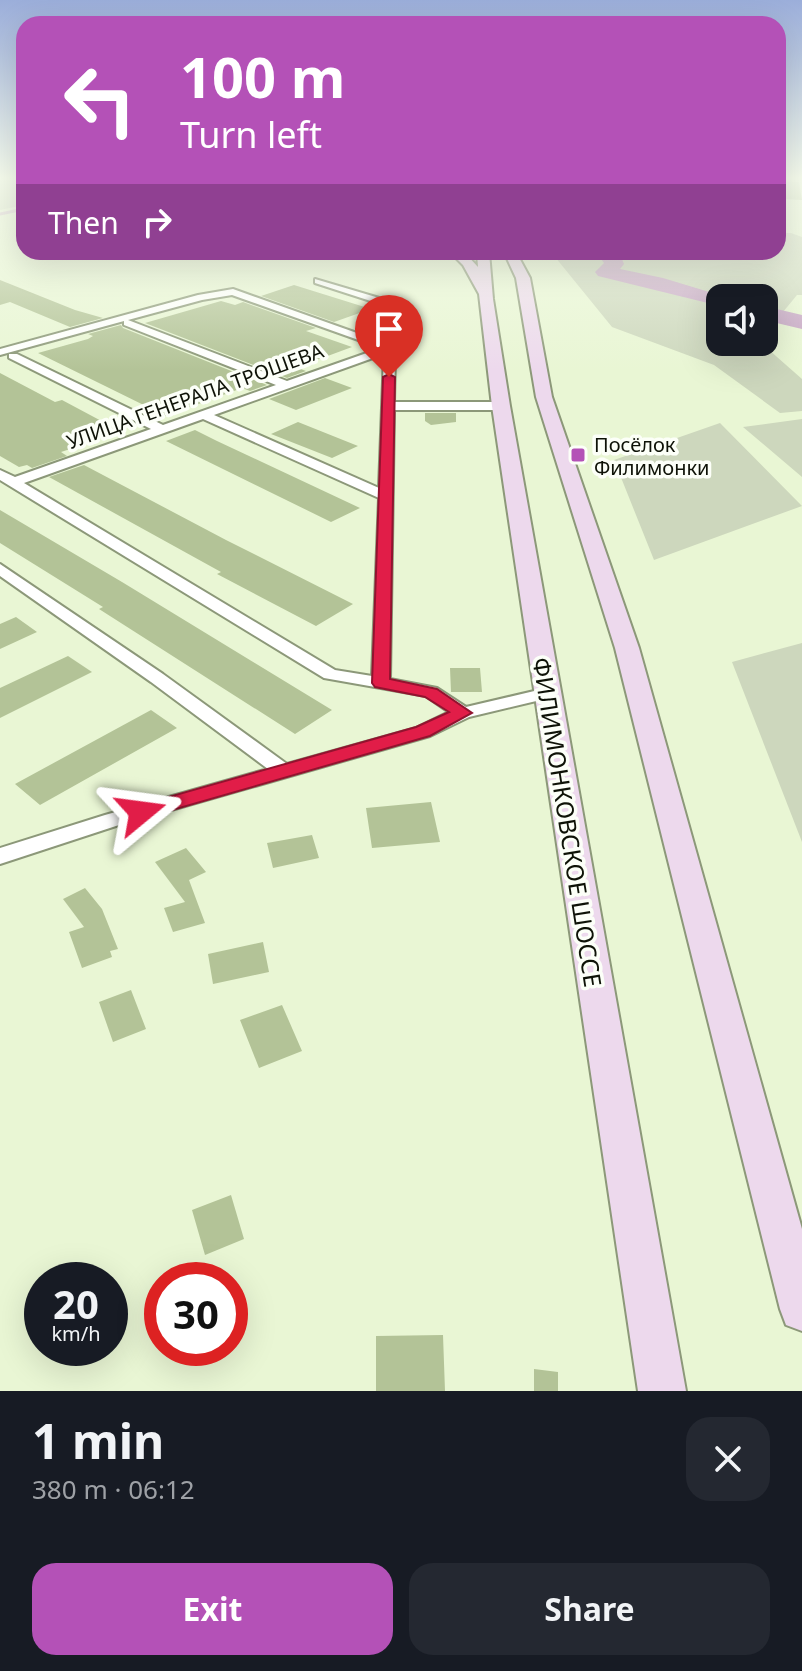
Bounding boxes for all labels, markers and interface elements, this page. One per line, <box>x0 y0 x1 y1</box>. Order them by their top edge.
text: 100 m <box>180 38 345 114</box>
icon: left <box>48 48 152 152</box>
text: Turn left <box>180 110 322 159</box>
icon: right <box>135 200 179 244</box>
text: Then <box>48 202 119 243</box>
map controls <box>706 284 778 356</box>
button: sound <box>706 284 778 356</box>
pin <box>355 295 423 377</box>
icon: arrive <box>367 307 411 351</box>
street label: УЛИЦА ГЕНЕРАЛА ТРОШЕВА <box>63 337 327 455</box>
place label: Посёлок Филимонки <box>594 431 709 481</box>
marker: Посёлок Филимонки <box>569 446 587 464</box>
street label: ФИЛИМОНКОВСКОЕ ШОССЕ <box>526 655 610 989</box>
position arrow <box>99 770 183 854</box>
speed limit sign: 30 <box>144 1262 248 1366</box>
text: 20 <box>53 1276 99 1331</box>
text: km/h <box>51 1320 101 1347</box>
text: 1 min <box>32 1408 164 1473</box>
button: close <box>686 1417 770 1501</box>
text: 380 m · 06:12 <box>32 1471 195 1507</box>
button: Exit <box>32 1563 393 1655</box>
button: Share <box>409 1563 770 1655</box>

